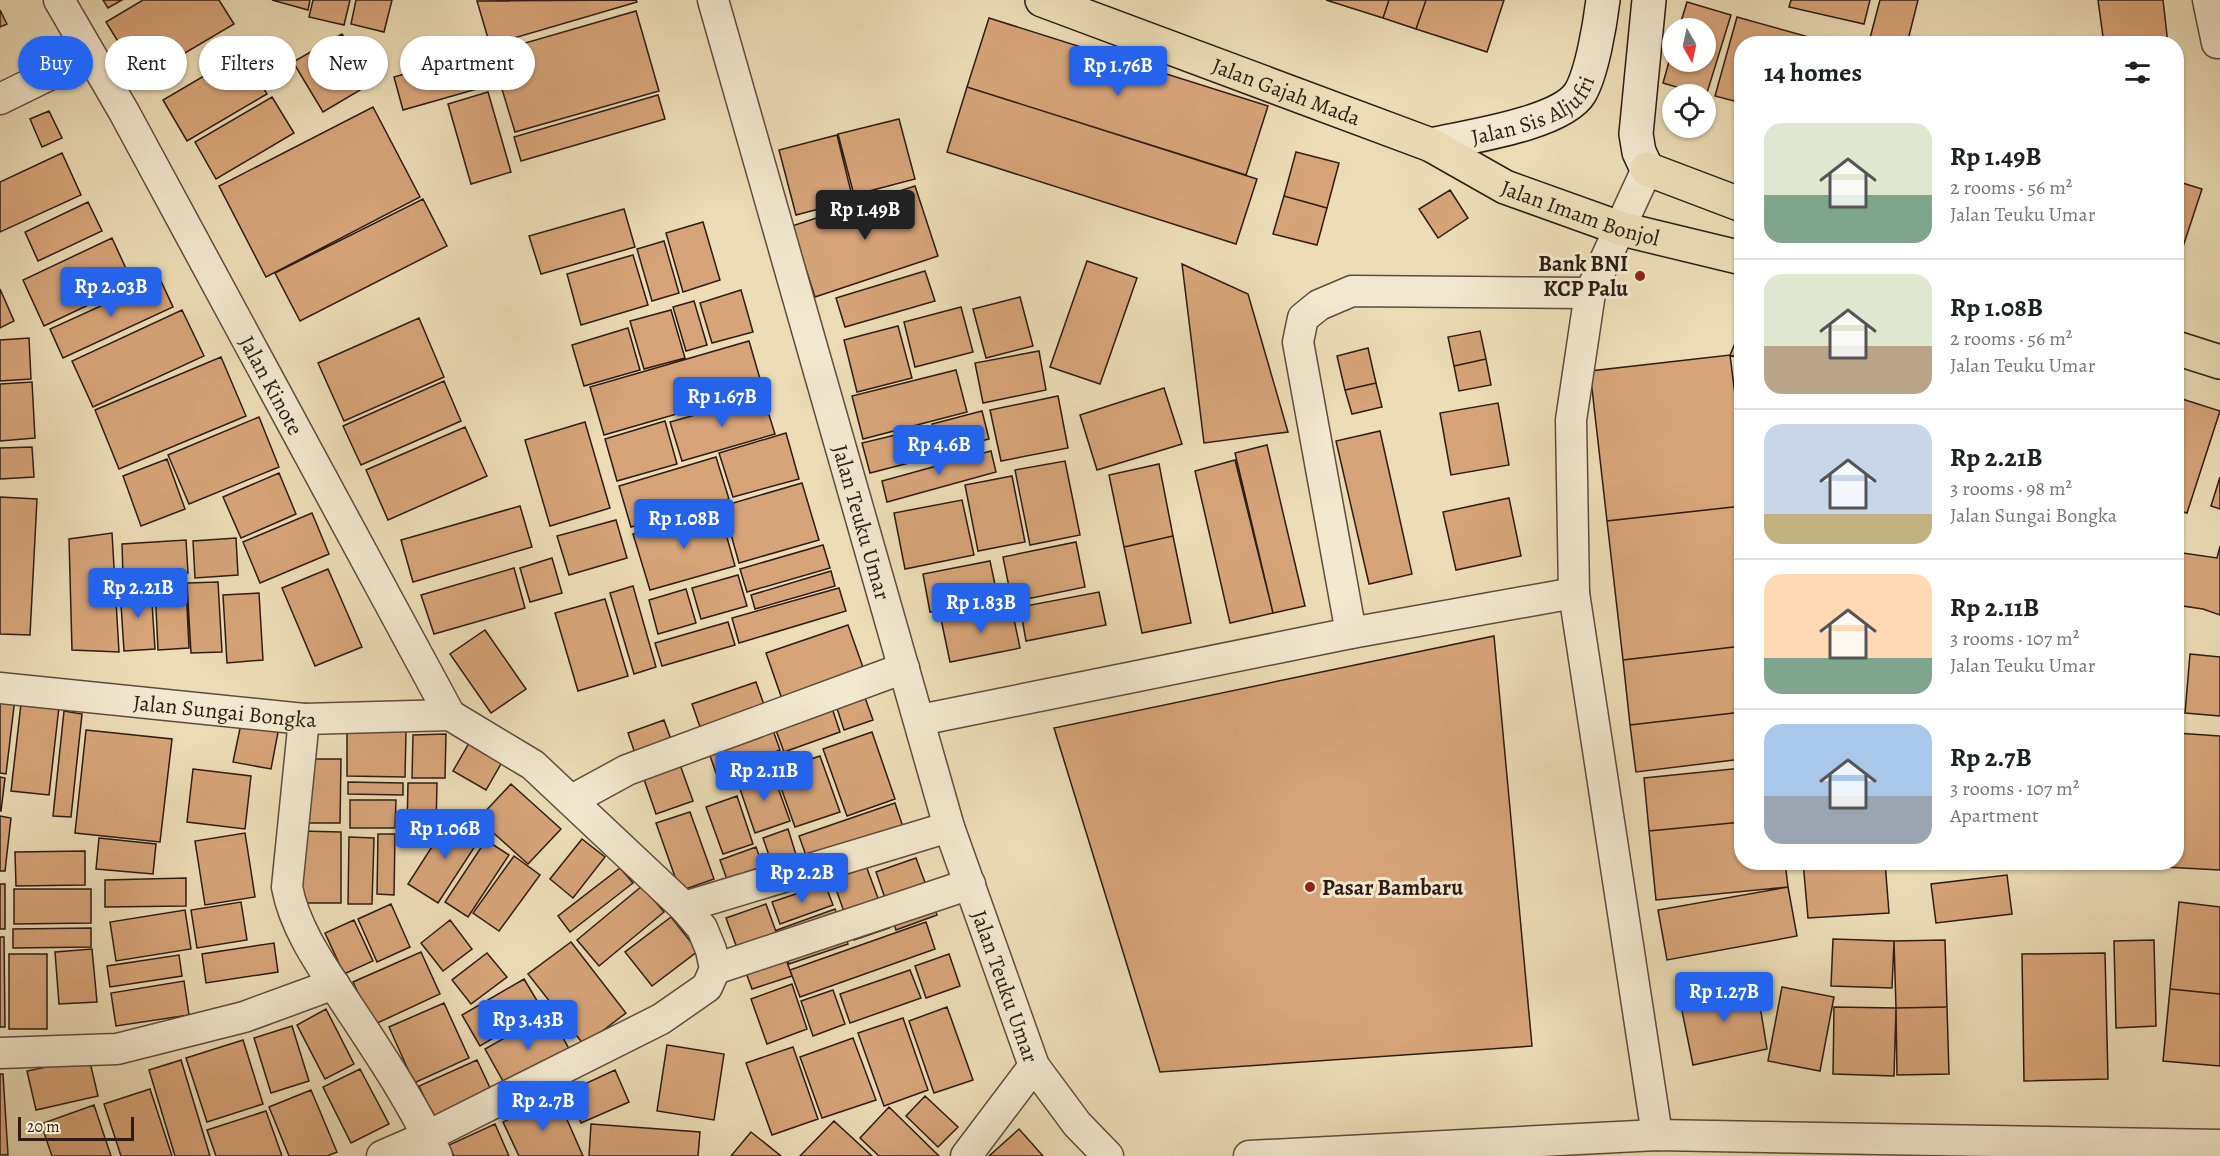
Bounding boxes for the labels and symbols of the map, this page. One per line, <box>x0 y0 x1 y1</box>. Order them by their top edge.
north arrow <box>1662 18 1716 72</box>
pin: Rp 1.76B <box>1056 46 1180 97</box>
street label: Jalan Gajah Mada <box>1208 51 1365 134</box>
street label: Jalan Sis Aljufri <box>1469 72 1602 152</box>
street label: Jalan Imam Bonjol <box>1497 173 1663 254</box>
pin: Rp 1.49B <box>803 190 927 241</box>
place label: Bank BNI KCP Palu <box>1538 249 1629 304</box>
pin: Rp 2.03B <box>49 267 173 318</box>
marker: Bank BNI KCP Palu <box>1633 269 1647 283</box>
street label: Jalan Kinote <box>232 331 310 441</box>
pin: Rp 1.67B <box>660 377 784 428</box>
pin: Rp 4.6B <box>884 425 994 476</box>
street label: Jalan Teuku Umar <box>825 441 897 604</box>
pin: Rp 1.08B <box>622 499 746 550</box>
pin: Rp 2.21B <box>76 568 200 619</box>
pin: Rp 1.83B <box>919 583 1043 634</box>
street label: Jalan Sungai Bongka <box>132 688 318 735</box>
pin: Rp 2.11B <box>702 751 826 802</box>
pin: Rp 1.06B <box>383 809 507 860</box>
pin: Rp 2.2B <box>747 853 857 904</box>
place label: Pasar Bambaru <box>1322 873 1464 903</box>
marker: Pasar Bambaru <box>1303 880 1317 894</box>
street label: Jalan Teuku Umar <box>964 906 1046 1067</box>
pin: Rp 1.27B <box>1662 972 1786 1023</box>
pin: Rp 3.43B <box>466 1000 590 1051</box>
pin: Rp 2.7B <box>488 1081 598 1132</box>
scale bar <box>18 1114 134 1142</box>

